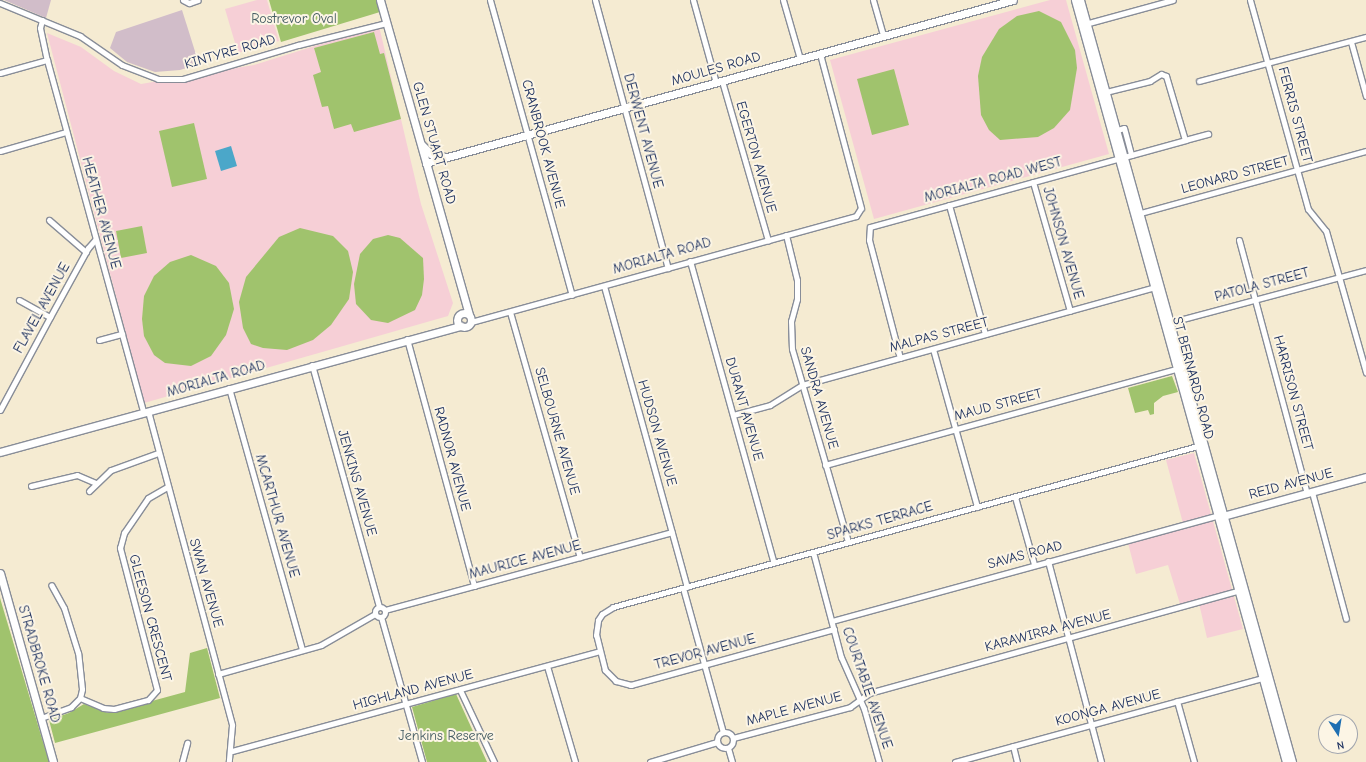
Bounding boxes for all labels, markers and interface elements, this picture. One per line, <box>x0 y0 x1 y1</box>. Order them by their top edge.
park label: Rostrevor Oval <box>251 11 337 27</box>
street label: KINTYRE ROAD <box>183 31 277 73</box>
street label: MOULES ROAD <box>669 48 763 90</box>
street label: FERRIS STREET <box>1274 65 1316 165</box>
street label: DERWENT AVENUE <box>620 72 666 190</box>
street label: CRANBROOK AVENUE <box>518 78 568 210</box>
street label: GLEN STUART ROAD <box>408 80 460 206</box>
street label: EGERTON AVENUE <box>732 99 780 215</box>
street label: LEONARD STREET <box>1179 153 1291 197</box>
street label: MORIALTA ROAD WEST <box>922 154 1064 206</box>
street label: HEATHER AVENUE <box>78 155 124 271</box>
street label: JOHNSON AVENUE <box>1039 185 1087 301</box>
street label: MORIALTA ROAD <box>611 234 713 278</box>
street label: FLAVEL AVENUE <box>10 260 74 356</box>
street label: PATOLA STREET <box>1213 264 1311 306</box>
street label: MALPAS STREET <box>887 314 991 356</box>
street label: ST BERNARDS ROAD <box>1169 315 1217 441</box>
street label: HARRISON STREET <box>1270 334 1316 452</box>
street label: SANDRA AVENUE <box>796 345 842 451</box>
street label: DURANT AVENUE <box>721 355 767 463</box>
street label: MORIALTA ROAD <box>165 357 267 401</box>
street label: SELBOURNE AVENUE <box>531 365 583 497</box>
street label: HUDSON AVENUE <box>634 378 680 488</box>
street label: MAUD STREET <box>952 385 1044 425</box>
street label: RADNOR AVENUE <box>430 405 474 513</box>
street label: JENKINS AVENUE <box>334 428 380 538</box>
street label: MCARTHUR AVENUE <box>251 452 303 580</box>
street label: REID AVENUE <box>1247 465 1335 503</box>
street label: SPARKS TERRACE <box>825 498 935 544</box>
street label: SWAN AVENUE <box>185 536 227 630</box>
street label: MAURICE AVENUE <box>467 537 583 583</box>
street label: SAVAS ROAD <box>986 537 1064 573</box>
street label: GLEESON CRESCENT <box>125 552 175 684</box>
street label: STRADBROKE ROAD <box>14 603 64 725</box>
street label: KARAWIRRA AVENUE <box>983 606 1113 656</box>
street label: COURTABIE AVENUE <box>838 625 896 751</box>
street label: TREVOR AVENUE <box>653 630 757 674</box>
street label: HIGHLAND AVENUE <box>351 666 475 714</box>
street label: KOONGA AVENUE <box>1054 686 1162 730</box>
street label: MAPLE AVENUE <box>744 688 844 730</box>
north arrow <box>1318 714 1358 754</box>
park label: Jenkins Reserve <box>398 728 494 744</box>
text: N <box>1336 738 1345 752</box>

